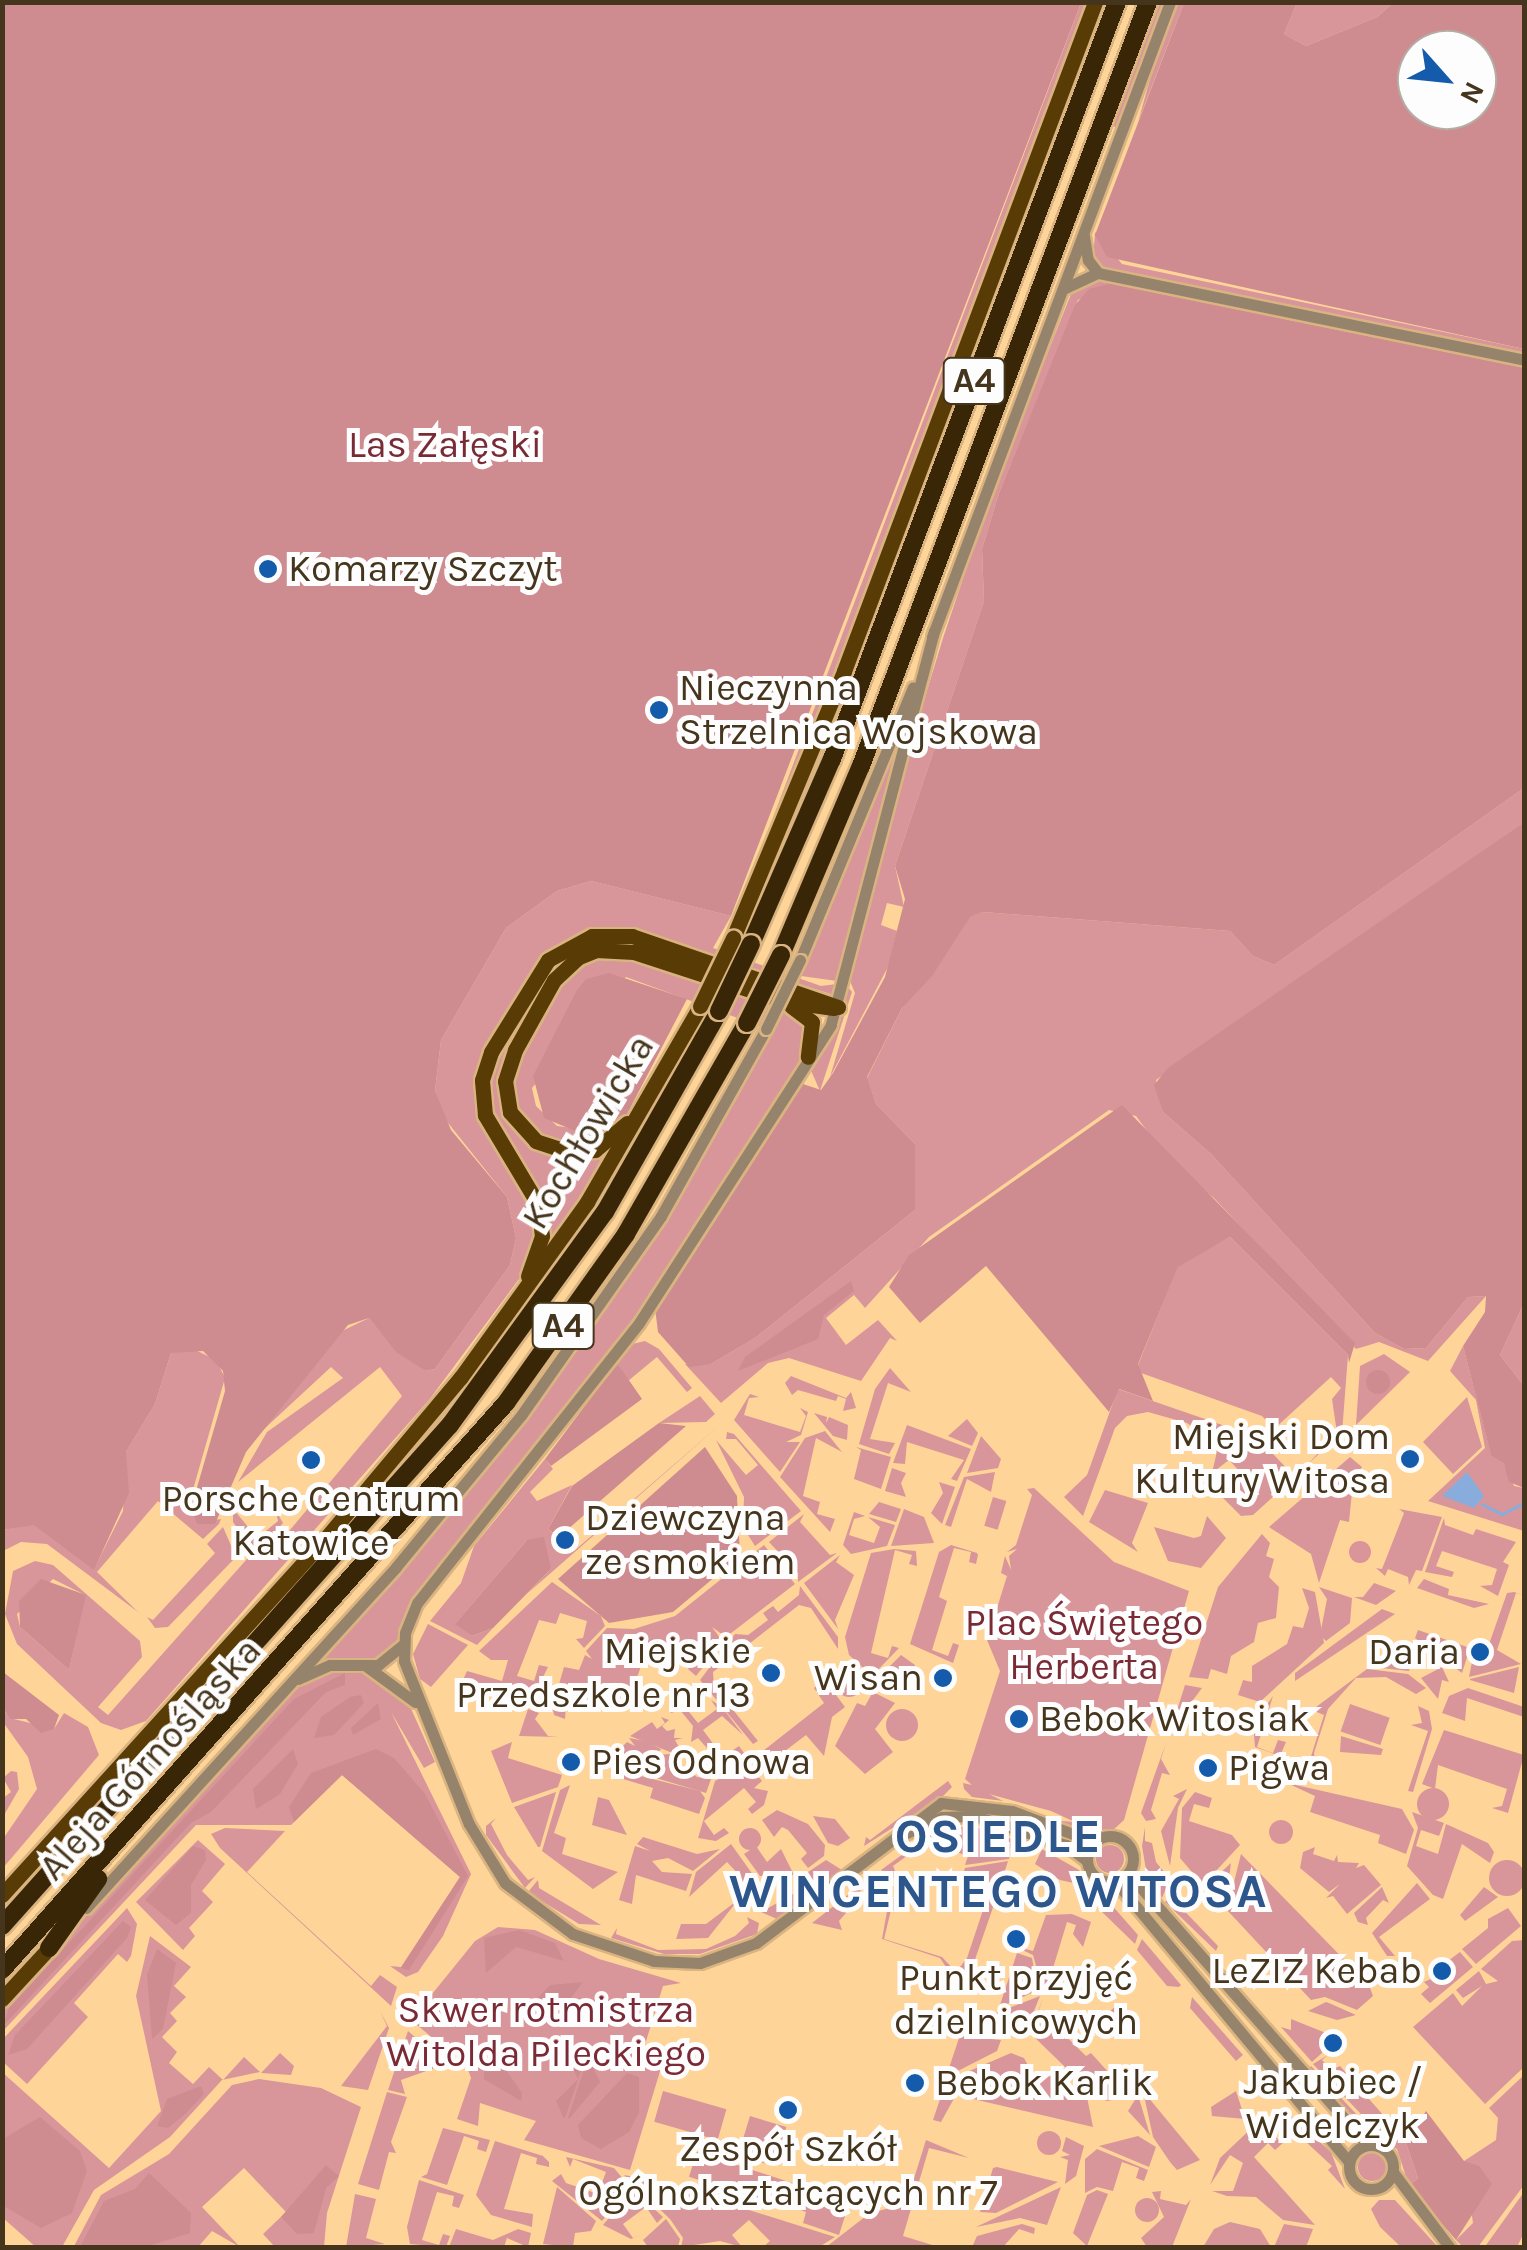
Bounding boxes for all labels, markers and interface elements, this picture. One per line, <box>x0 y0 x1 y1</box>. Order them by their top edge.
north arrow <box>1397 30 1497 130</box>
text: N <box>1453 76 1492 109</box>
road number: A4 <box>942 351 1006 411</box>
park label: Las Załęski <box>348 422 542 468</box>
place label: Komarzy Szczyt <box>288 546 557 592</box>
marker: Komarzy Szczyt <box>257 558 279 580</box>
place label: Nieczynna Strzelnica Wojskowa <box>679 665 1038 754</box>
marker: Nieczynna Strzelnica Wojskowa <box>648 699 670 721</box>
street label: Kochłowicka <box>512 1027 664 1237</box>
road number: A4 <box>530 1296 596 1356</box>
place label: Miejski Dom Kultury Witosa <box>1134 1414 1390 1504</box>
marker: Miejski Dom Kultury Witosa <box>1399 1448 1421 1470</box>
marker: Porsche Centrum Katowice <box>300 1449 322 1471</box>
place label: Porsche Centrum Katowice <box>162 1476 460 1566</box>
place label: Dziewczyna ze smokiem <box>585 1495 796 1585</box>
marker: Dziewczyna ze smokiem <box>554 1529 576 1551</box>
park label: Plac Świętego Herberta <box>965 1600 1203 1690</box>
street label: Aleja Górnośląska <box>29 1628 271 1890</box>
place label: Miejskie Przedszkole nr 13 <box>456 1628 751 1718</box>
place label: Daria <box>1368 1629 1460 1675</box>
marker: Daria <box>1469 1641 1491 1663</box>
place label: Wisan <box>814 1655 923 1701</box>
marker: Miejskie Przedszkole nr 13 <box>760 1662 782 1684</box>
marker: Wisan <box>932 1667 954 1689</box>
place label: Bebok Witosiak <box>1039 1696 1310 1742</box>
marker: Bebok Witosiak <box>1008 1708 1030 1730</box>
place label: Pies Odnowa <box>591 1739 811 1785</box>
place label: Pigwa <box>1228 1745 1330 1791</box>
marker: Pies Odnowa <box>560 1751 582 1773</box>
marker: Pigwa <box>1197 1757 1219 1779</box>
district label: OSIEDLE WINCENTEGO WITOSA <box>729 1807 1269 1920</box>
marker: Punkt przyjęć dzielnicowych <box>1005 1928 1027 1950</box>
place label: LeZIZ Kebab <box>1212 1948 1422 1994</box>
place label: Punkt przyjęć dzielnicowych <box>894 1955 1138 2045</box>
marker: LeZIZ Kebab <box>1431 1960 1453 1982</box>
park label: Skwer rotmistrza Witolda Pileckiego <box>386 1987 706 2076</box>
marker: Jakubiec / Widelczyk <box>1322 2032 1344 2054</box>
place label: Jakubiec / Widelczyk <box>1243 2059 1423 2148</box>
place label: Bebok Karlik <box>935 2060 1153 2106</box>
marker: Bebok Karlik <box>904 2072 926 2094</box>
marker: Zespół Szkół Ogólnokształcących nr 7 <box>777 2099 799 2121</box>
place label: Zespół Szkół Ogólnokształcących nr 7 <box>578 2126 998 2216</box>

